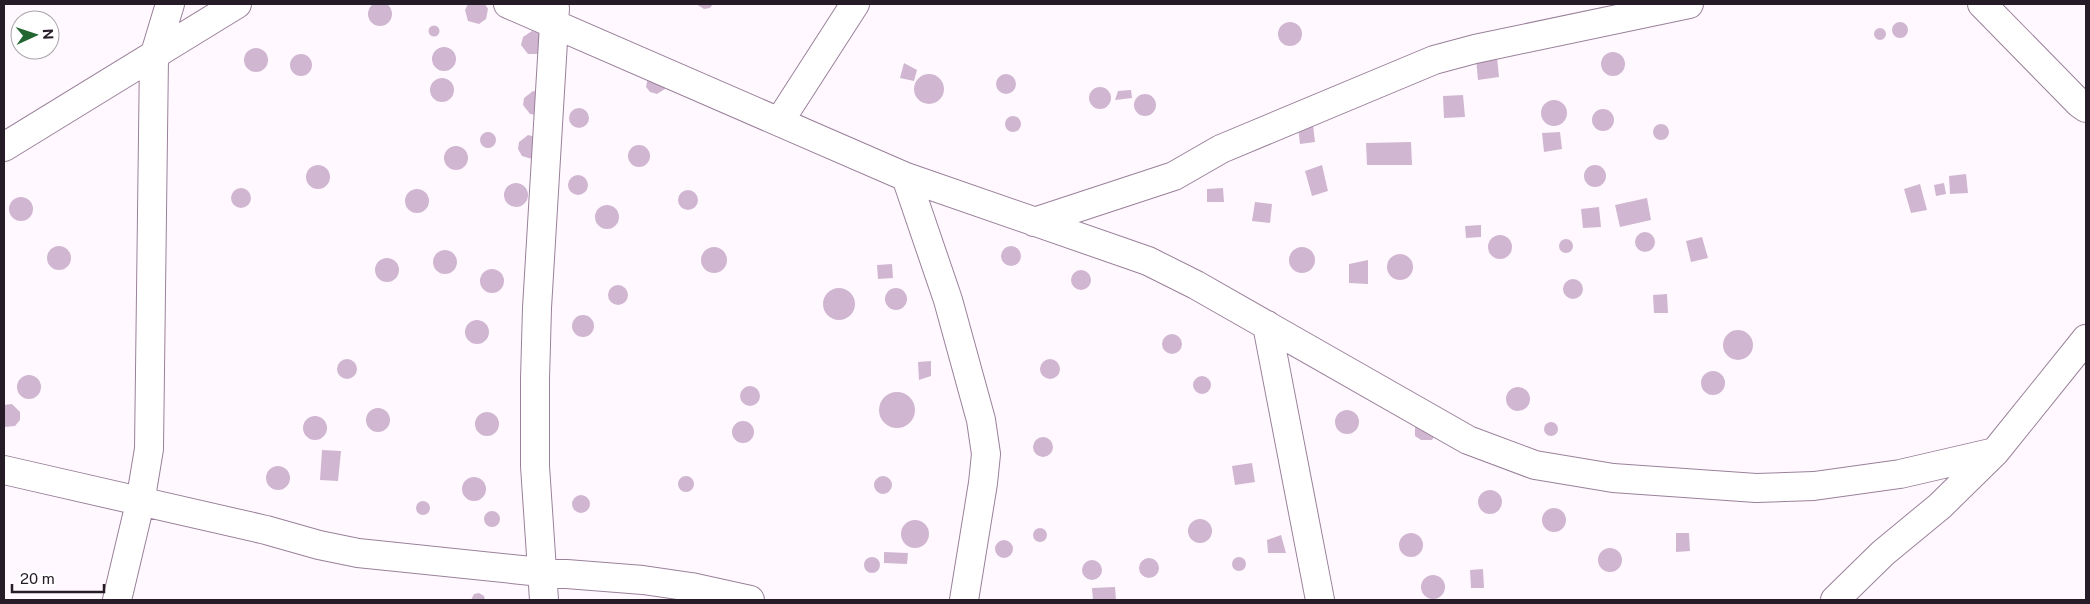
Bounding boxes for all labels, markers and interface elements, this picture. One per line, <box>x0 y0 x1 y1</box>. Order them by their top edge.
north arrow <box>10 10 60 60</box>
text: N <box>40 28 56 40</box>
scale bar <box>12 562 105 594</box>
text: 20 m <box>20 570 55 587</box>

